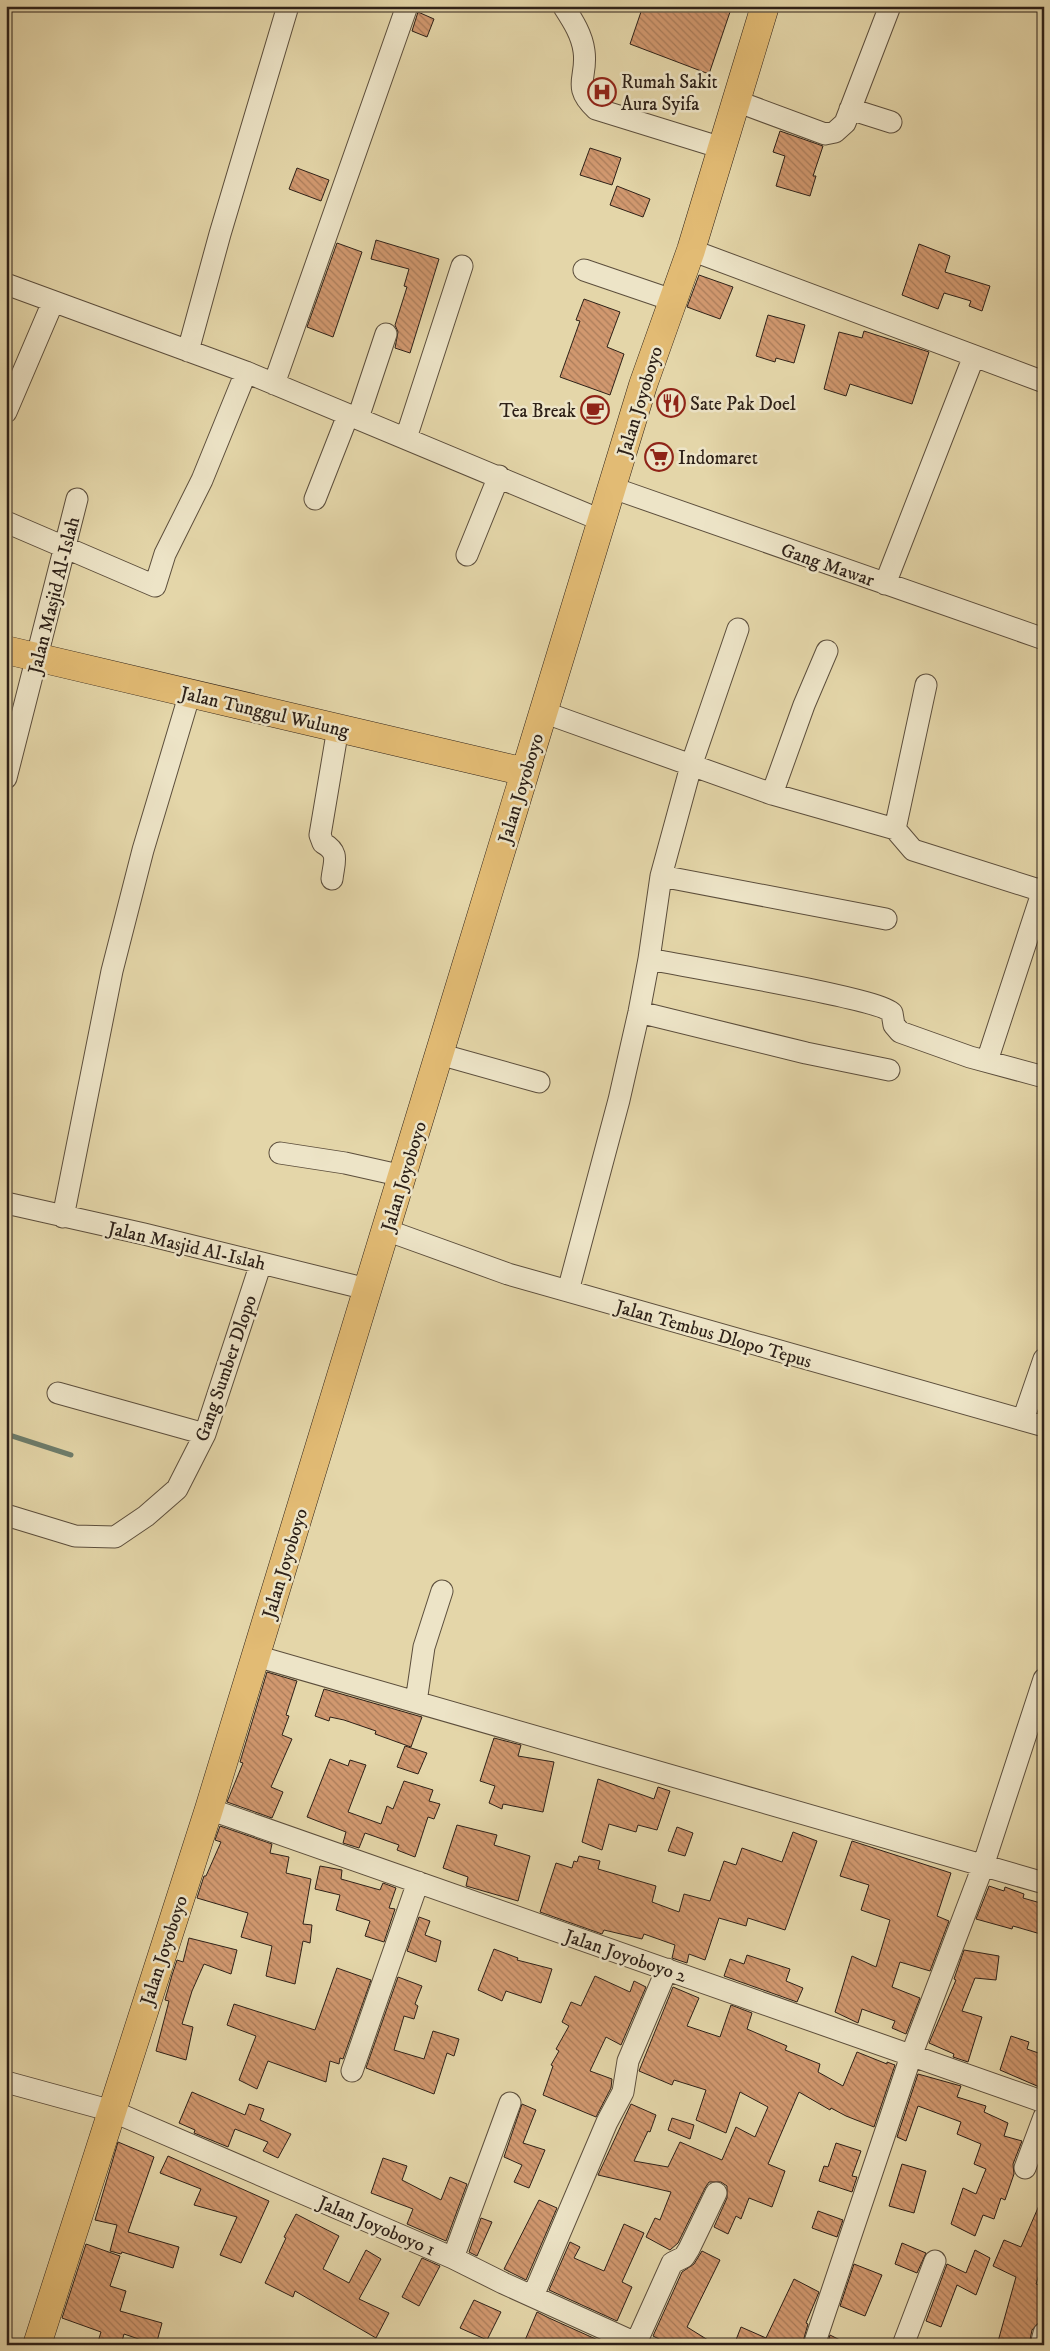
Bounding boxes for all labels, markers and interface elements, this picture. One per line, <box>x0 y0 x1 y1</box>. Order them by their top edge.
place label: Rumah Sakit Aura Syifa <box>621 71 718 116</box>
hospital icon: Rumah Sakit Aura Syifa <box>587 77 617 107</box>
street label: Jalan Joyoboyo <box>612 344 668 461</box>
restaurant icon: Sate Pak Doel <box>656 388 686 418</box>
place label: Sate Pak Doel <box>690 393 796 416</box>
cafe icon: Tea Break <box>580 395 610 425</box>
place label: Tea Break <box>499 400 577 423</box>
supermarket icon: Indomaret <box>644 442 674 472</box>
place label: Indomaret <box>678 447 758 470</box>
street label: Jalan Masjid Al-Islah <box>23 514 85 678</box>
street label: Gang Mawar <box>778 539 877 592</box>
street label: Jalan Tunggul Wulung <box>176 681 352 743</box>
street label: Jalan Joyoboyo <box>493 731 549 848</box>
street label: Jalan Joyoboyo <box>376 1119 432 1236</box>
street label: Jalan Masjid Al-Islah <box>104 1217 268 1276</box>
street label: Gang Sumber Dlopo <box>191 1292 262 1445</box>
street label: Jalan Tembus Dlopo Tepus <box>611 1295 814 1373</box>
street label: Jalan Joyoboyo <box>257 1506 313 1623</box>
street label: Jalan Joyoboyo <box>135 1893 193 2010</box>
street label: Jalan Joyoboyo 2 <box>560 1924 690 1988</box>
street label: Jalan Joyoboyo 1 <box>313 2191 438 2261</box>

